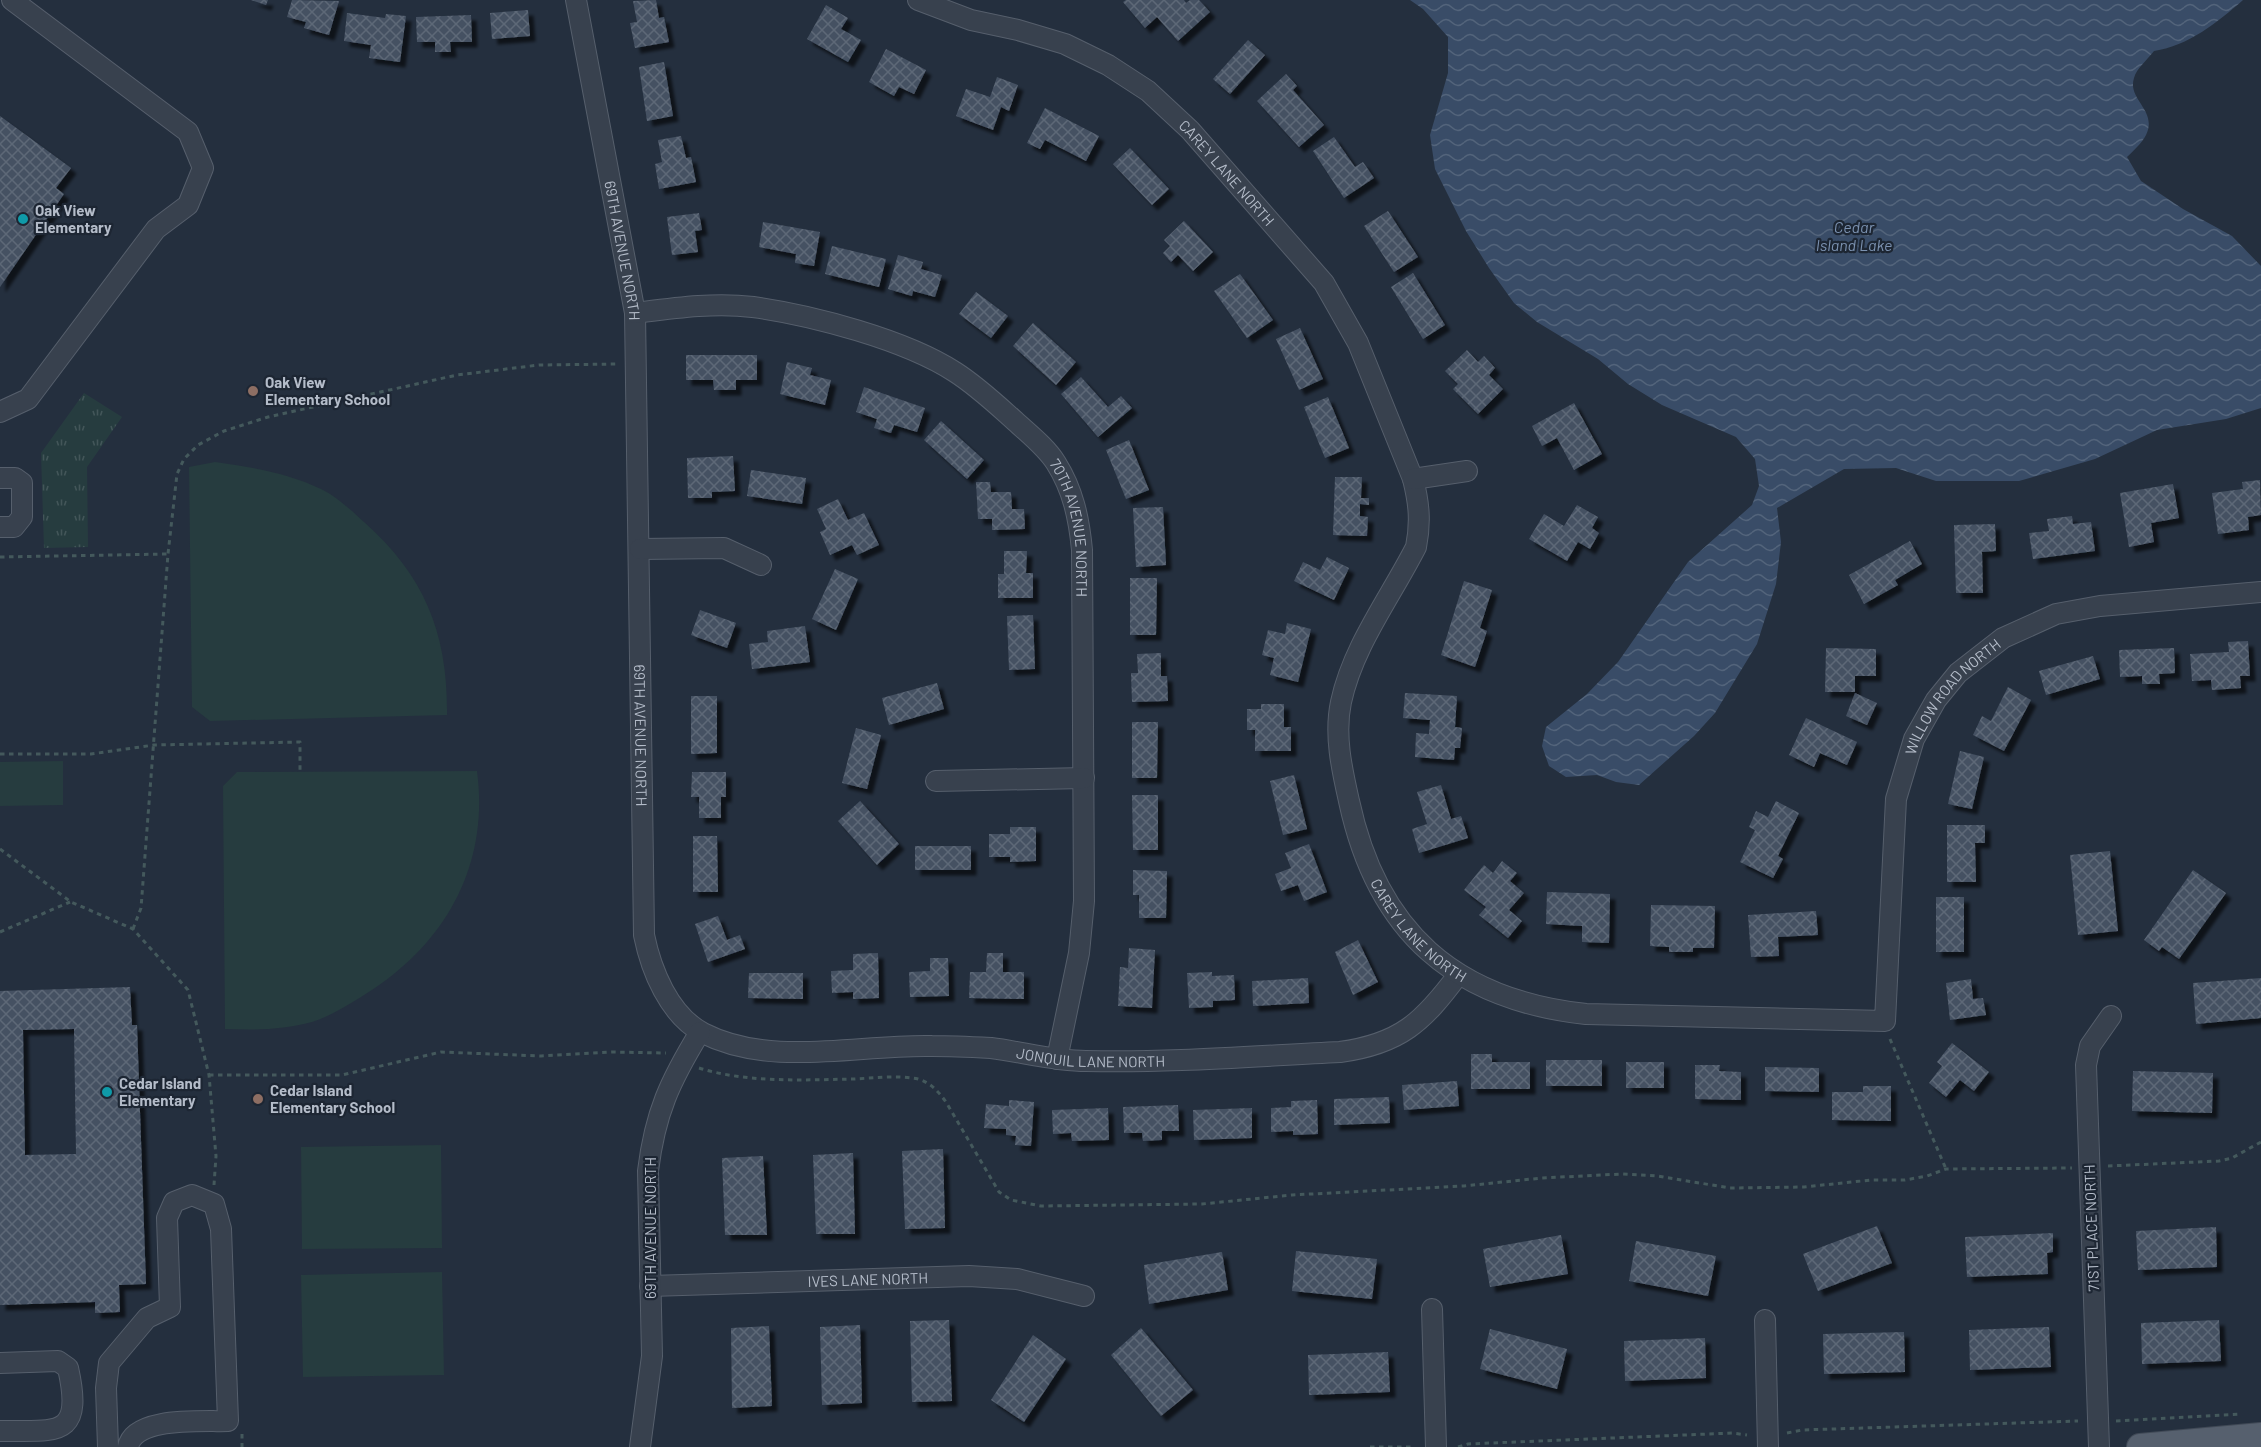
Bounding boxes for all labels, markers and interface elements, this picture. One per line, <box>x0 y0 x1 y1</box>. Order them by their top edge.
street label: CAREY LANE NORTH <box>1176 116 1278 229</box>
street label: 69TH AVENUE NORTH <box>601 179 644 321</box>
place label: Oak View Elementary <box>35 201 112 236</box>
marker: Oak View Elementary <box>16 212 30 226</box>
water label: Cedar Island Lake <box>1816 217 1892 254</box>
place label: Oak View Elementary School <box>265 373 390 408</box>
marker: Oak View Elementary School <box>246 384 260 398</box>
street label: 70TH AVENUE NORTH <box>1047 455 1091 597</box>
street label: WILLOW ROAD NORTH <box>1901 634 2004 757</box>
street label: 69TH AVENUE NORTH <box>631 664 651 807</box>
street label: CAREY LANE NORTH <box>1367 876 1470 985</box>
street label: JONQUIL LANE NORTH <box>1015 1043 1165 1070</box>
place label: Cedar Island Elementary <box>119 1074 201 1109</box>
place label: Cedar Island Elementary School <box>270 1081 395 1116</box>
marker: Cedar Island Elementary <box>100 1085 114 1099</box>
marker: Cedar Island Elementary School <box>251 1092 265 1106</box>
street label: 69TH AVENUE NORTH <box>641 1157 659 1299</box>
street label: 71ST PLACE NORTH <box>2080 1164 2102 1292</box>
street label: IVES LANE NORTH <box>807 1268 928 1290</box>

